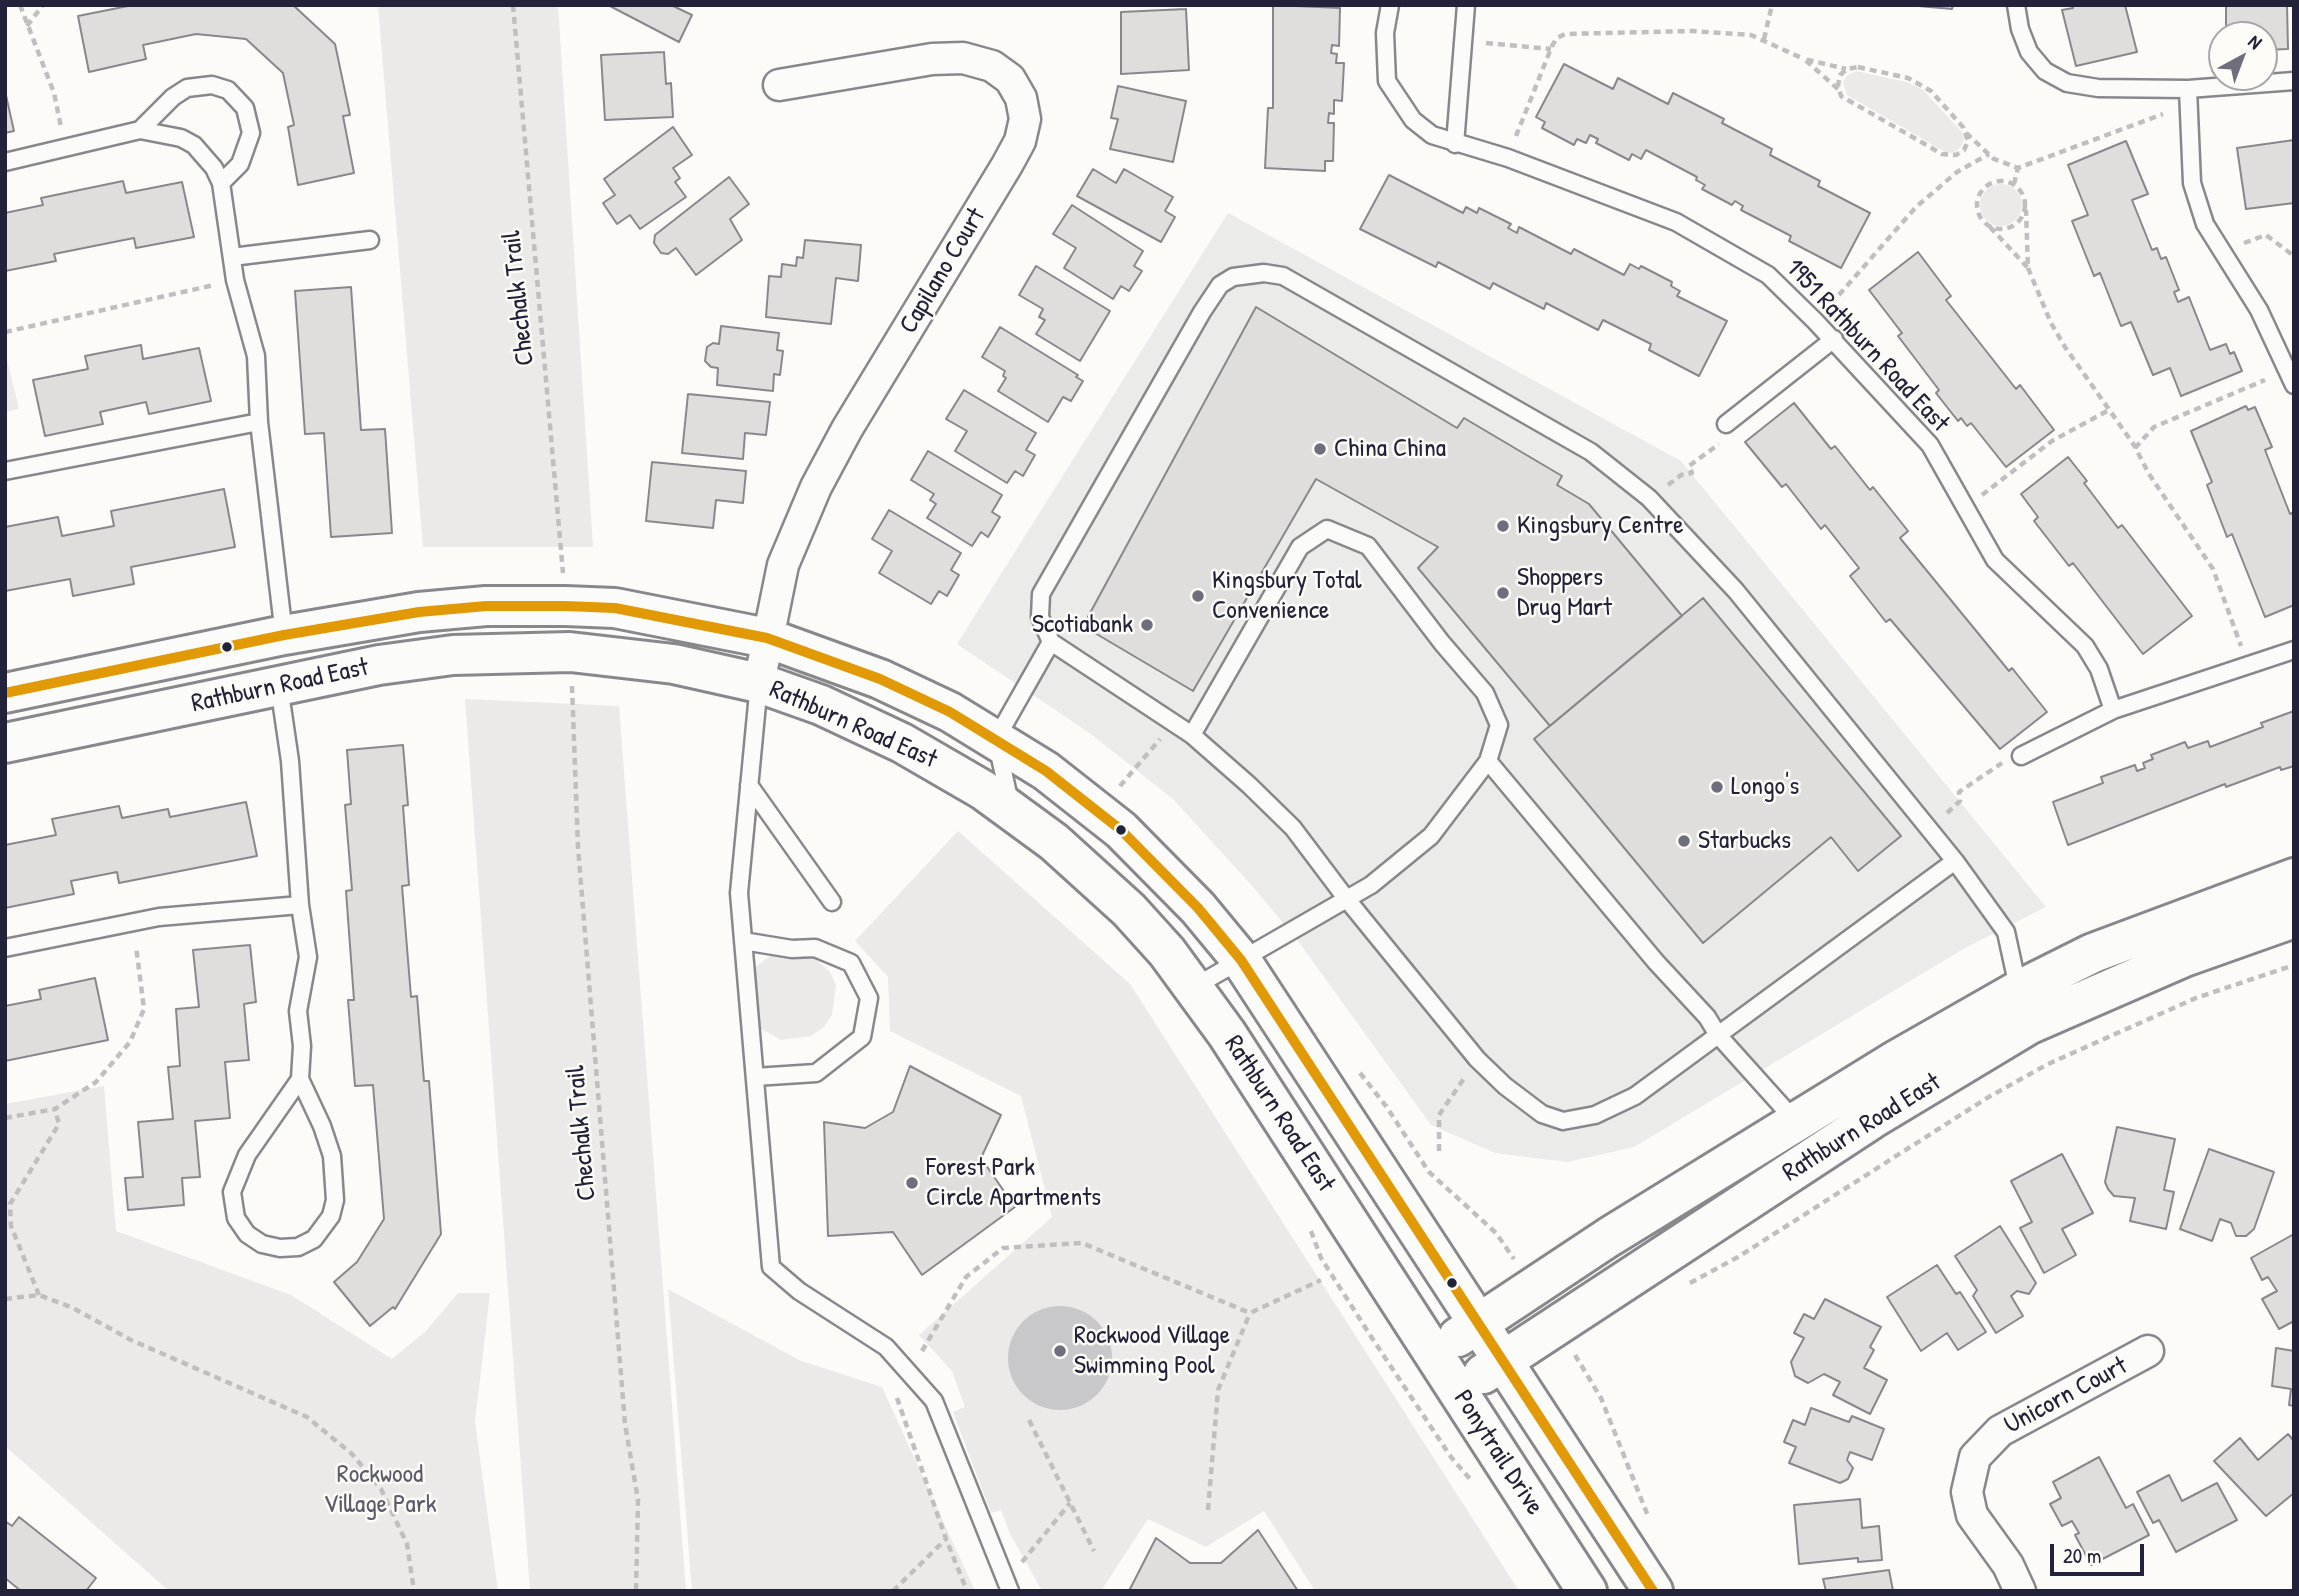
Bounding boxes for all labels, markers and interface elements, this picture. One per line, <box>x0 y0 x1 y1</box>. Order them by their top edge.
north arrow <box>2208 21 2278 91</box>
text: N <box>2243 29 2268 55</box>
street label: Capilano Court <box>893 203 993 339</box>
street label: Chechalk Trail <box>496 229 542 367</box>
street label: 1951 Rathburn Road East <box>1779 253 1955 439</box>
place label: China China <box>1334 433 1446 465</box>
marker: China China <box>1312 441 1328 457</box>
place label: Kingsbury Centre <box>1517 510 1684 542</box>
marker: Kingsbury Centre <box>1495 518 1511 534</box>
place label: Shoppers Drug Mart <box>1517 562 1612 624</box>
place label: Kingsbury Total Convenience <box>1212 565 1362 626</box>
marker: Shoppers Drug Mart <box>1495 585 1511 601</box>
marker: Kingsbury Total Convenience <box>1190 588 1206 604</box>
place label: Scotiabank <box>1032 609 1133 641</box>
marker: Scotiabank <box>1139 617 1155 633</box>
unlabelled marker <box>220 640 234 654</box>
street label: Rathburn Road East <box>189 652 371 720</box>
street label: Rathburn Road East <box>764 674 942 776</box>
place label: Longo's <box>1731 771 1799 803</box>
marker: Longo's <box>1709 779 1725 795</box>
unlabelled marker <box>1114 823 1128 837</box>
place label: Starbucks <box>1698 825 1791 857</box>
marker: Starbucks <box>1676 833 1692 849</box>
street label: Rathburn Road East <box>1217 1030 1341 1198</box>
street label: Chechalk Trail <box>561 1064 603 1202</box>
street label: Rathburn Road East <box>1777 1067 1947 1189</box>
place label: Forest Park Circle Apartments <box>926 1152 1101 1214</box>
marker: Forest Park Circle Apartments <box>904 1175 920 1191</box>
unlabelled marker <box>1445 1276 1459 1290</box>
place label: Rockwood Village Swimming Pool <box>1074 1320 1230 1382</box>
marker: Rockwood Village Swimming Pool <box>1052 1343 1068 1359</box>
street label: Unicorn Court <box>1999 1351 2133 1441</box>
street label: Ponytrail Drive <box>1446 1385 1550 1521</box>
park label: Rockwood Village Park <box>323 1459 437 1520</box>
scale bar <box>2054 1530 2148 1574</box>
text: 20 m <box>2063 1541 2101 1570</box>

